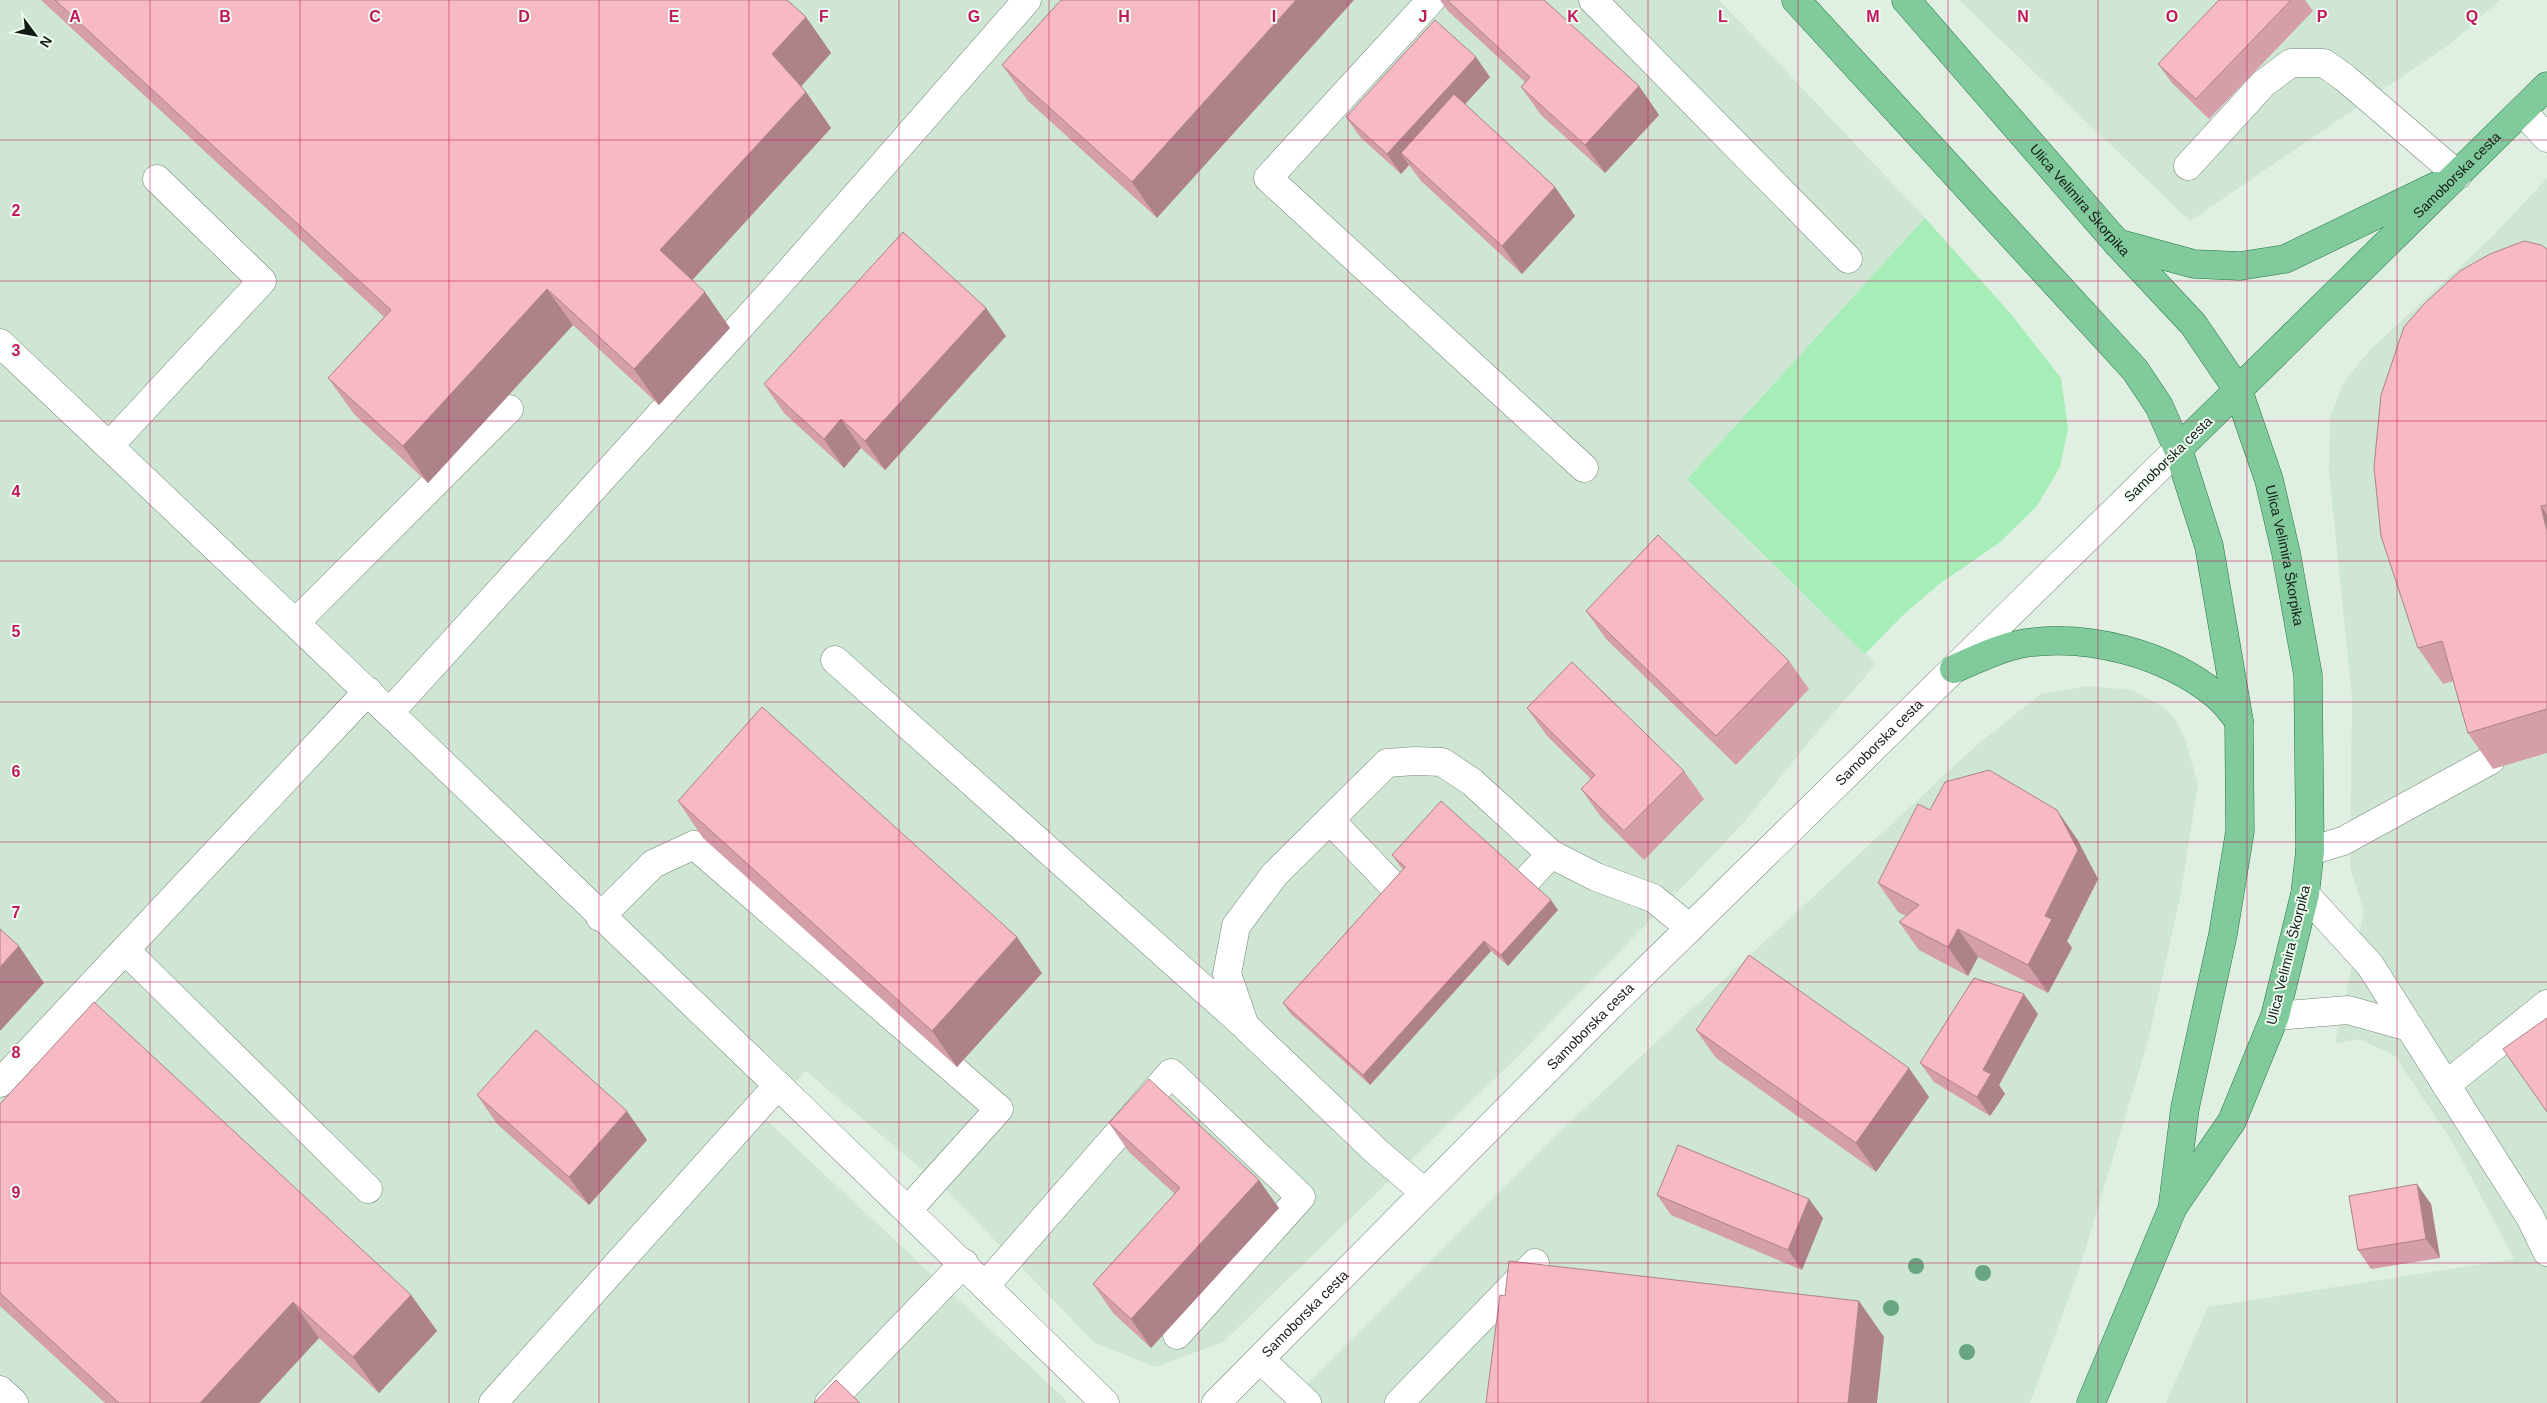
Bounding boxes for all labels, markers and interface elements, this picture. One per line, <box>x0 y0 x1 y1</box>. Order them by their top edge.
text: A <box>69 8 81 25</box>
text: B <box>219 8 231 25</box>
text: C <box>369 8 381 25</box>
text: D <box>518 8 530 25</box>
text: E <box>669 8 680 25</box>
text: F <box>819 8 829 25</box>
text: G <box>968 8 980 25</box>
text: H <box>1118 8 1130 25</box>
text: I <box>1272 8 1276 25</box>
text: J <box>1419 8 1427 25</box>
text: K <box>1567 8 1579 25</box>
text: L <box>1718 8 1728 25</box>
text: M <box>1866 8 1880 25</box>
text: N <box>2017 8 2029 25</box>
text: O <box>2166 8 2178 25</box>
text: P <box>2317 8 2328 25</box>
text: Q <box>2466 8 2478 25</box>
north arrow <box>10 10 60 60</box>
text: N <box>37 33 55 50</box>
street label: Samoborska cesta <box>2410 128 2504 221</box>
street label: Ulica Velimira Škorpika <box>2027 141 2133 259</box>
text: 2 <box>12 202 21 219</box>
text: 3 <box>12 342 21 359</box>
street label: Samoborska cesta <box>2121 413 2215 505</box>
text: 4 <box>12 483 21 500</box>
street label: Ulica Velimira Škorpika <box>2262 483 2307 627</box>
text: 5 <box>12 623 21 640</box>
street label: Samoborska cesta <box>1832 696 1926 789</box>
text: 6 <box>12 763 21 780</box>
street label: Ulica Velimira Škorpika <box>2263 883 2313 1026</box>
text: 7 <box>12 904 21 921</box>
street label: Samoborska cesta <box>1543 979 1637 1073</box>
text: 8 <box>12 1044 21 1061</box>
text: 9 <box>12 1184 21 1201</box>
street label: Samoborska cesta <box>1258 1267 1351 1360</box>

